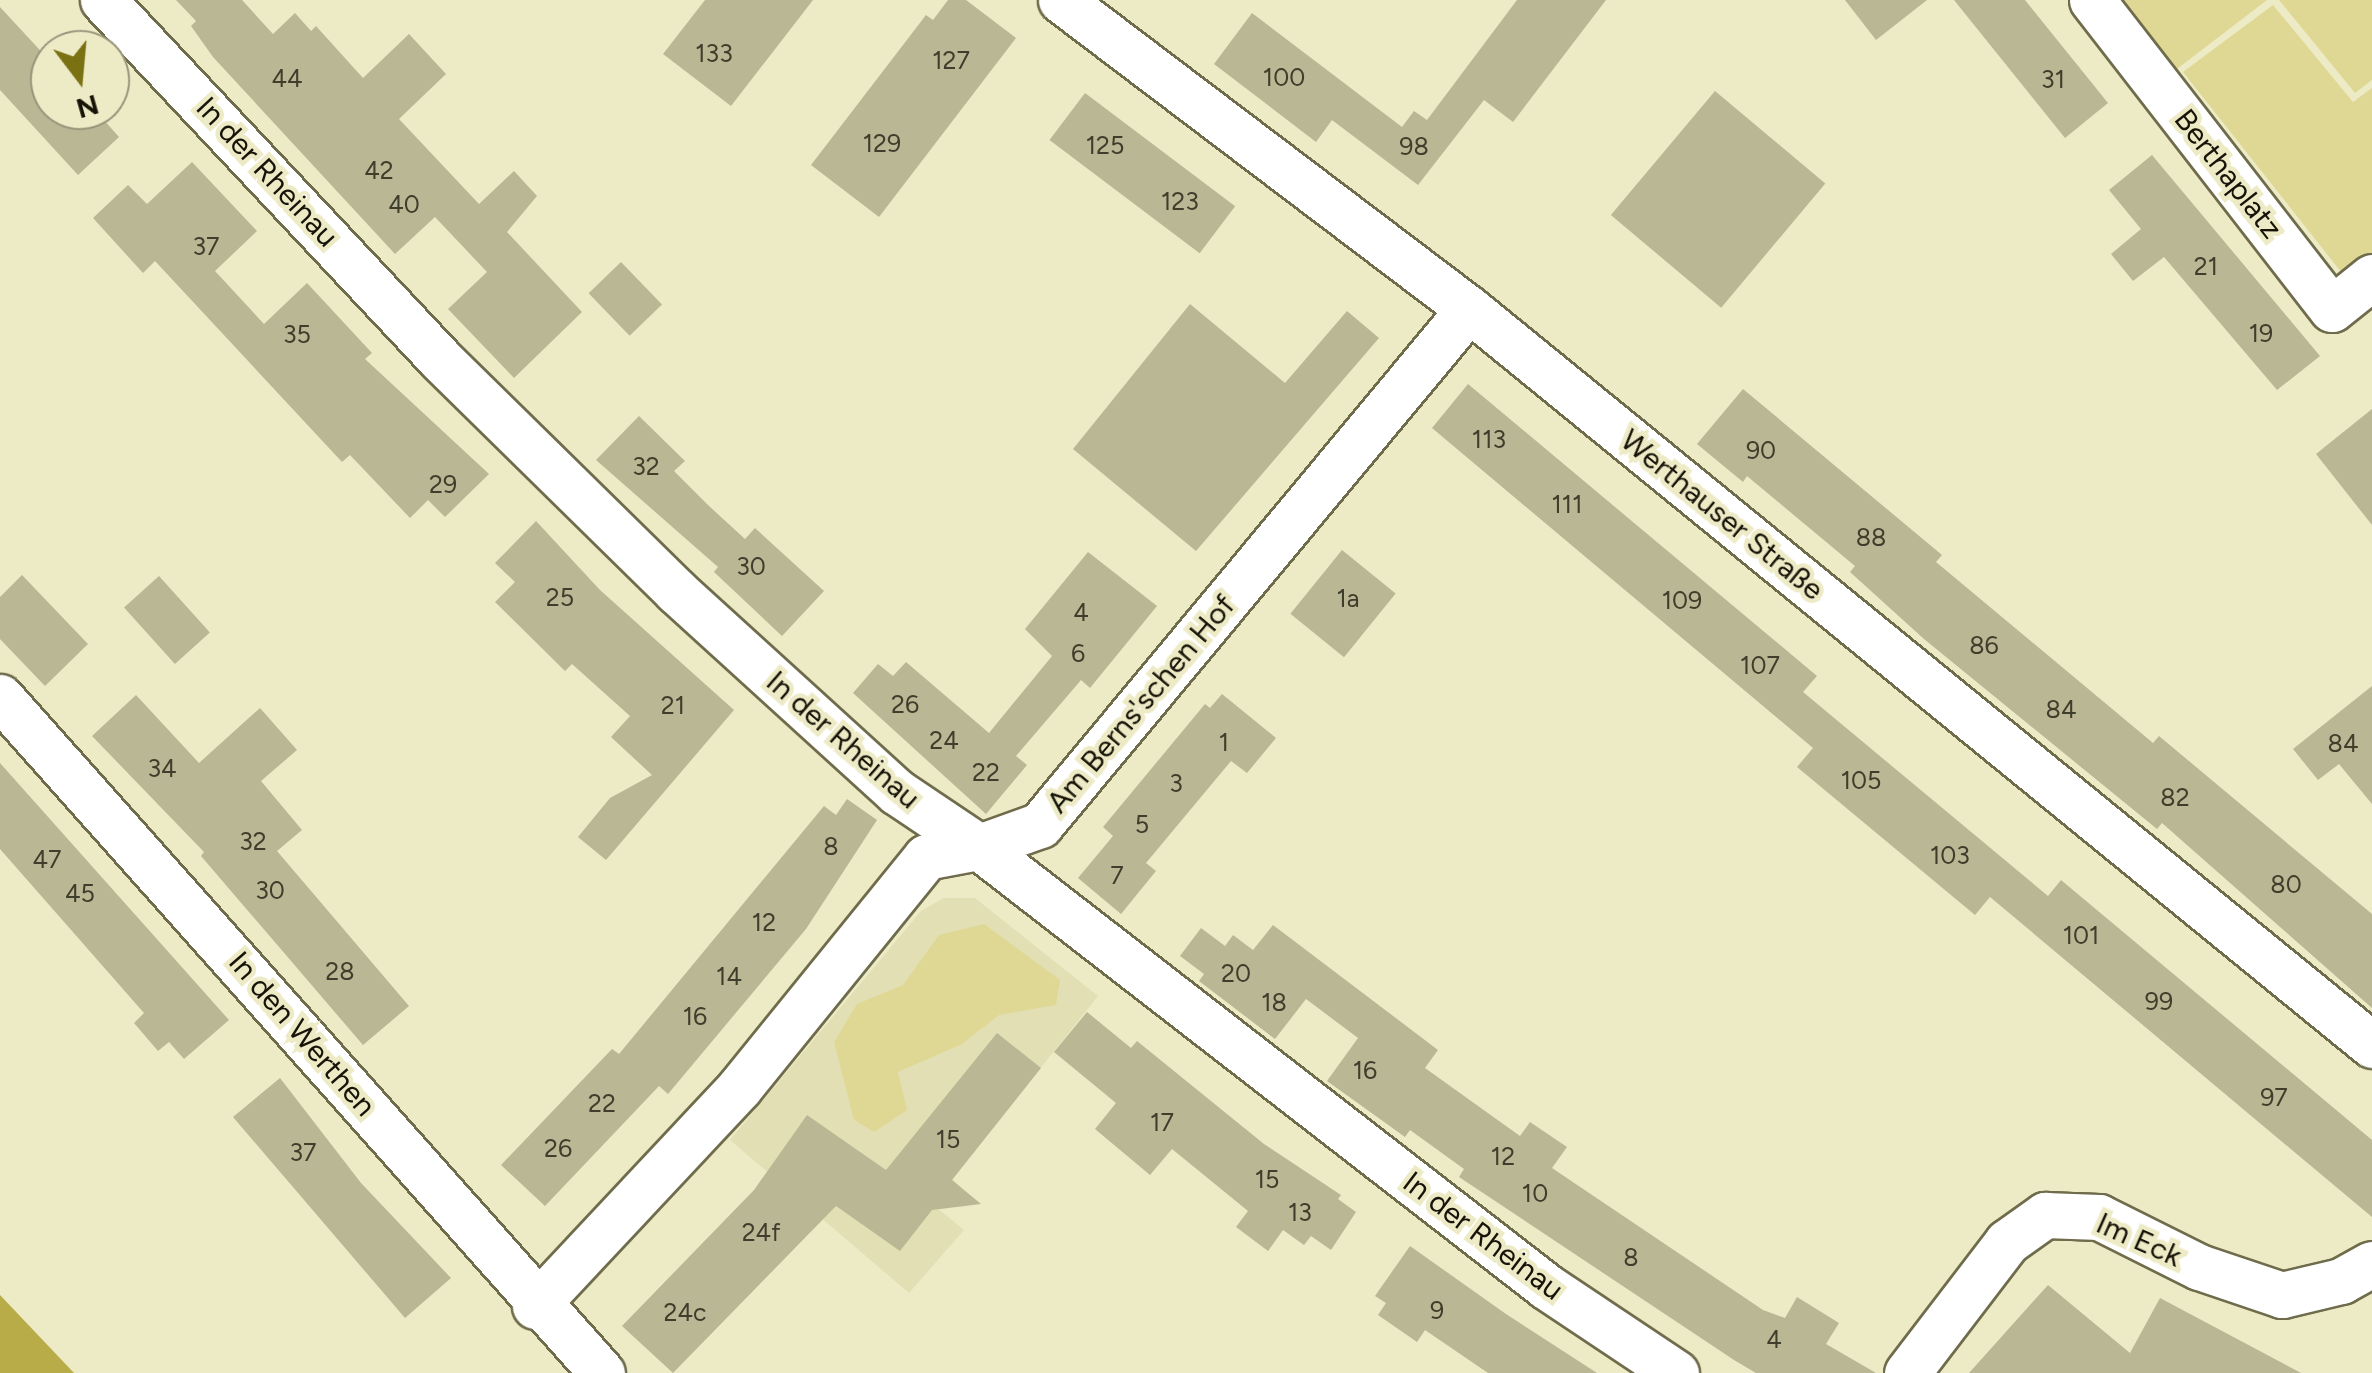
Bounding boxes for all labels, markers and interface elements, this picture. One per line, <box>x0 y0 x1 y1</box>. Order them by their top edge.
north arrow <box>30 30 130 130</box>
house number: 133 <box>695 38 733 68</box>
house number: 127 <box>932 45 970 75</box>
house number: 100 <box>1263 62 1305 92</box>
house number: 44 <box>271 63 303 93</box>
house number: 31 <box>2041 64 2065 94</box>
text: N <box>73 88 103 126</box>
street label: In der Rheinau <box>189 90 345 254</box>
street label: Berthaplatz <box>2166 102 2290 246</box>
house number: 129 <box>863 128 901 158</box>
house number: 125 <box>1086 130 1124 160</box>
house number: 98 <box>1399 131 1429 161</box>
house number: 42 <box>364 155 394 185</box>
house number: 123 <box>1161 186 1199 216</box>
house number: 40 <box>388 189 420 219</box>
house number: 37 <box>192 231 220 261</box>
house number: 21 <box>2194 251 2218 281</box>
house number: 19 <box>2249 318 2273 348</box>
house number: 35 <box>283 319 311 349</box>
street label: Werthauser Straße <box>1613 422 1831 608</box>
house number: 113 <box>1472 424 1506 454</box>
house number: 90 <box>1746 435 1776 465</box>
house number: 32 <box>632 451 660 481</box>
house number: 29 <box>429 469 457 499</box>
house number: 111 <box>1552 489 1582 519</box>
house number: 88 <box>1856 522 1886 552</box>
house number: 30 <box>736 551 766 581</box>
house number: 25 <box>546 582 574 612</box>
house number: 1a <box>1336 583 1360 613</box>
house number: 109 <box>1662 585 1702 615</box>
street label: Am Berns'schen Hof <box>1039 588 1243 820</box>
house number: 4 <box>1073 597 1089 627</box>
house number: 86 <box>1969 630 1999 660</box>
house number: 6 <box>1071 638 1085 668</box>
house number: 107 <box>1740 650 1780 680</box>
street label: In der Rheinau <box>759 664 927 816</box>
house number: 26 <box>891 689 919 719</box>
house number: 21 <box>661 690 685 720</box>
house number: 84 <box>2046 694 2076 724</box>
house number: 24 <box>929 725 959 755</box>
house number: 1 <box>1219 727 1229 757</box>
house number: 84 <box>2328 728 2358 758</box>
house number: 34 <box>147 753 177 783</box>
house number: 22 <box>972 757 1000 787</box>
house number: 105 <box>1841 765 1881 795</box>
house number: 3 <box>1169 768 1183 798</box>
house number: 82 <box>2160 782 2190 812</box>
house number: 5 <box>1135 809 1149 839</box>
house number: 32 <box>239 826 267 856</box>
house number: 8 <box>823 831 839 861</box>
house number: 103 <box>1930 840 1970 870</box>
house number: 47 <box>33 844 61 874</box>
house number: 7 <box>1110 860 1124 890</box>
house number: 80 <box>2270 869 2302 899</box>
house number: 30 <box>255 875 285 905</box>
house number: 45 <box>65 878 95 908</box>
house number: 12 <box>752 907 776 937</box>
house number: 101 <box>2063 920 2099 950</box>
street label: In den Werthen <box>221 945 383 1123</box>
house number: 28 <box>325 956 355 986</box>
house number: 20 <box>1221 958 1251 988</box>
house number: 14 <box>716 961 742 991</box>
house number: 99 <box>2145 986 2173 1016</box>
house number: 18 <box>1261 987 1287 1017</box>
house number: 16 <box>683 1001 707 1031</box>
house number: 16 <box>1353 1055 1377 1085</box>
house number: 97 <box>2260 1082 2288 1112</box>
house number: 22 <box>588 1088 616 1118</box>
house number: 17 <box>1150 1107 1174 1137</box>
house number: 15 <box>936 1124 960 1154</box>
house number: 26 <box>544 1133 572 1163</box>
house number: 37 <box>289 1137 317 1167</box>
house number: 12 <box>1491 1141 1515 1171</box>
house number: 15 <box>1255 1164 1279 1194</box>
street label: In der Rheinau <box>1396 1164 1570 1308</box>
house number: 10 <box>1522 1178 1548 1208</box>
house number: 13 <box>1288 1197 1312 1227</box>
street label: Im Eck <box>2091 1205 2187 1275</box>
house number: 24f <box>742 1217 780 1247</box>
house number: 8 <box>1623 1242 1639 1272</box>
house number: 9 <box>1430 1295 1444 1325</box>
house number: 24c <box>663 1297 707 1327</box>
house number: 4 <box>1766 1324 1782 1354</box>

